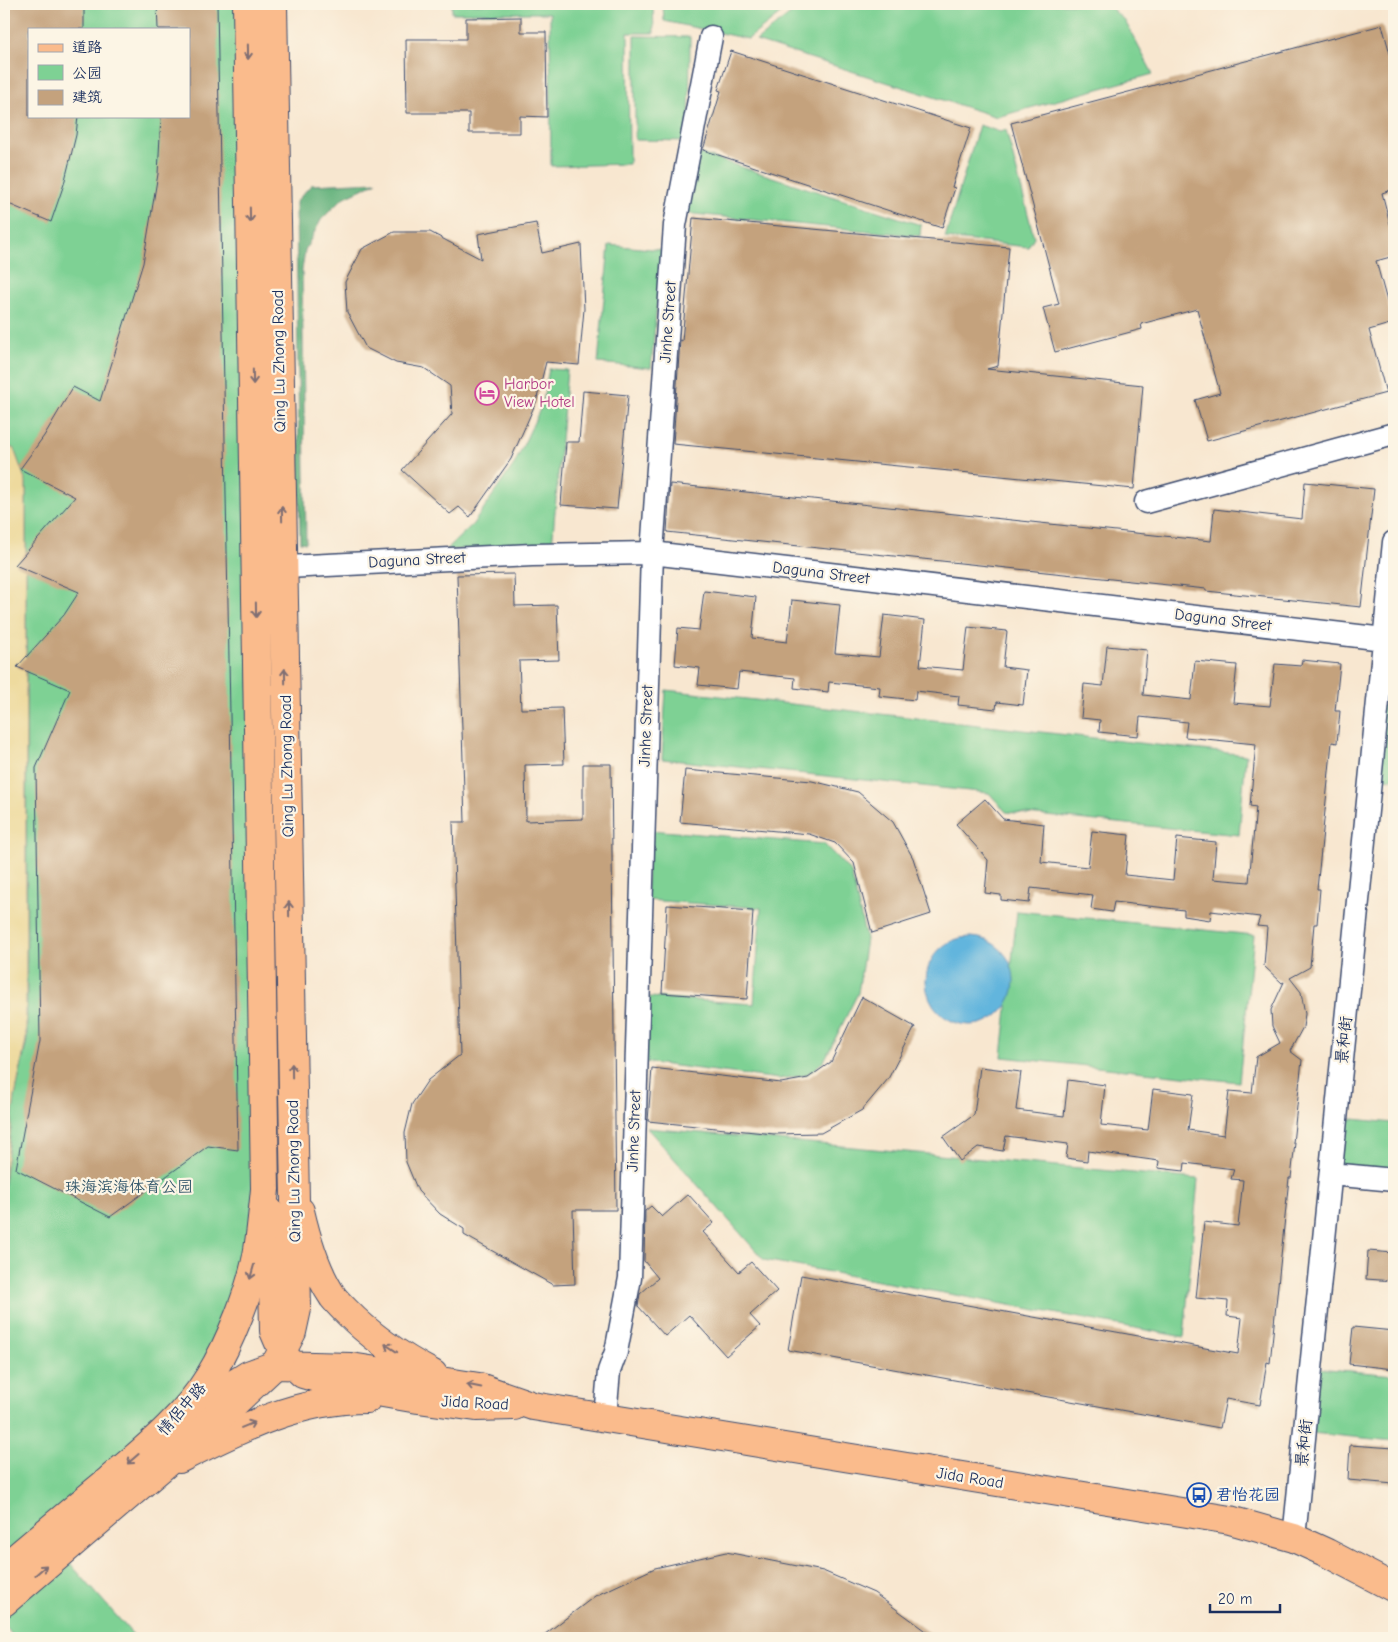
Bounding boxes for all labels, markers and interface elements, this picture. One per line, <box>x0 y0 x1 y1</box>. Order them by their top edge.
legend <box>28 28 190 118</box>
text: 道路 <box>72 38 102 56</box>
one-way arrow <box>243 44 252 60</box>
text: 公园 <box>72 64 102 82</box>
text: 建筑 <box>72 88 102 106</box>
one-way arrow <box>245 206 255 223</box>
street label: Jinhe Street <box>656 280 680 363</box>
street label: Qing Lu Zhong Road <box>269 290 289 432</box>
one-way arrow <box>248 369 257 385</box>
place label: Harbor View Hotel <box>504 375 575 411</box>
hotel icon: Harbor View Hotel <box>474 380 500 406</box>
one-way arrow <box>277 506 287 522</box>
street label: Daguna Street <box>368 548 467 572</box>
street label: Daguna Street <box>772 558 871 588</box>
one-way arrow <box>251 602 261 618</box>
street label: Daguna Street <box>1174 605 1273 635</box>
one-way arrow <box>280 669 290 685</box>
street label: Jinhe Street <box>636 684 656 767</box>
street label: Qing Lu Zhong Road <box>277 695 297 837</box>
one-way arrow <box>284 901 294 918</box>
street label: 景和街 <box>1333 1015 1355 1065</box>
one-way arrow <box>287 1064 297 1080</box>
street label: Jinhe Street <box>624 1089 644 1172</box>
street label: Qing Lu Zhong Road <box>284 1100 304 1242</box>
park label: 珠海滨海体育公园 <box>65 1178 193 1196</box>
one-way arrow <box>247 1264 257 1280</box>
one-way arrow <box>384 1343 398 1353</box>
street label: 情侶中路 <box>154 1379 210 1439</box>
one-way arrow <box>466 1381 482 1391</box>
street label: Jida Road <box>441 1392 509 1414</box>
street label: 景和街 <box>1293 1418 1315 1468</box>
one-way arrow <box>240 1420 255 1430</box>
one-way arrow <box>127 1453 140 1465</box>
street label: Jida Road <box>935 1464 1005 1492</box>
bus stop icon: 君怡花园 <box>1186 1482 1212 1508</box>
place label: 君怡花园 <box>1216 1486 1280 1504</box>
one-way arrow <box>34 1564 47 1576</box>
scale bar <box>1210 1582 1280 1614</box>
text: 20 m <box>1218 1590 1252 1608</box>

